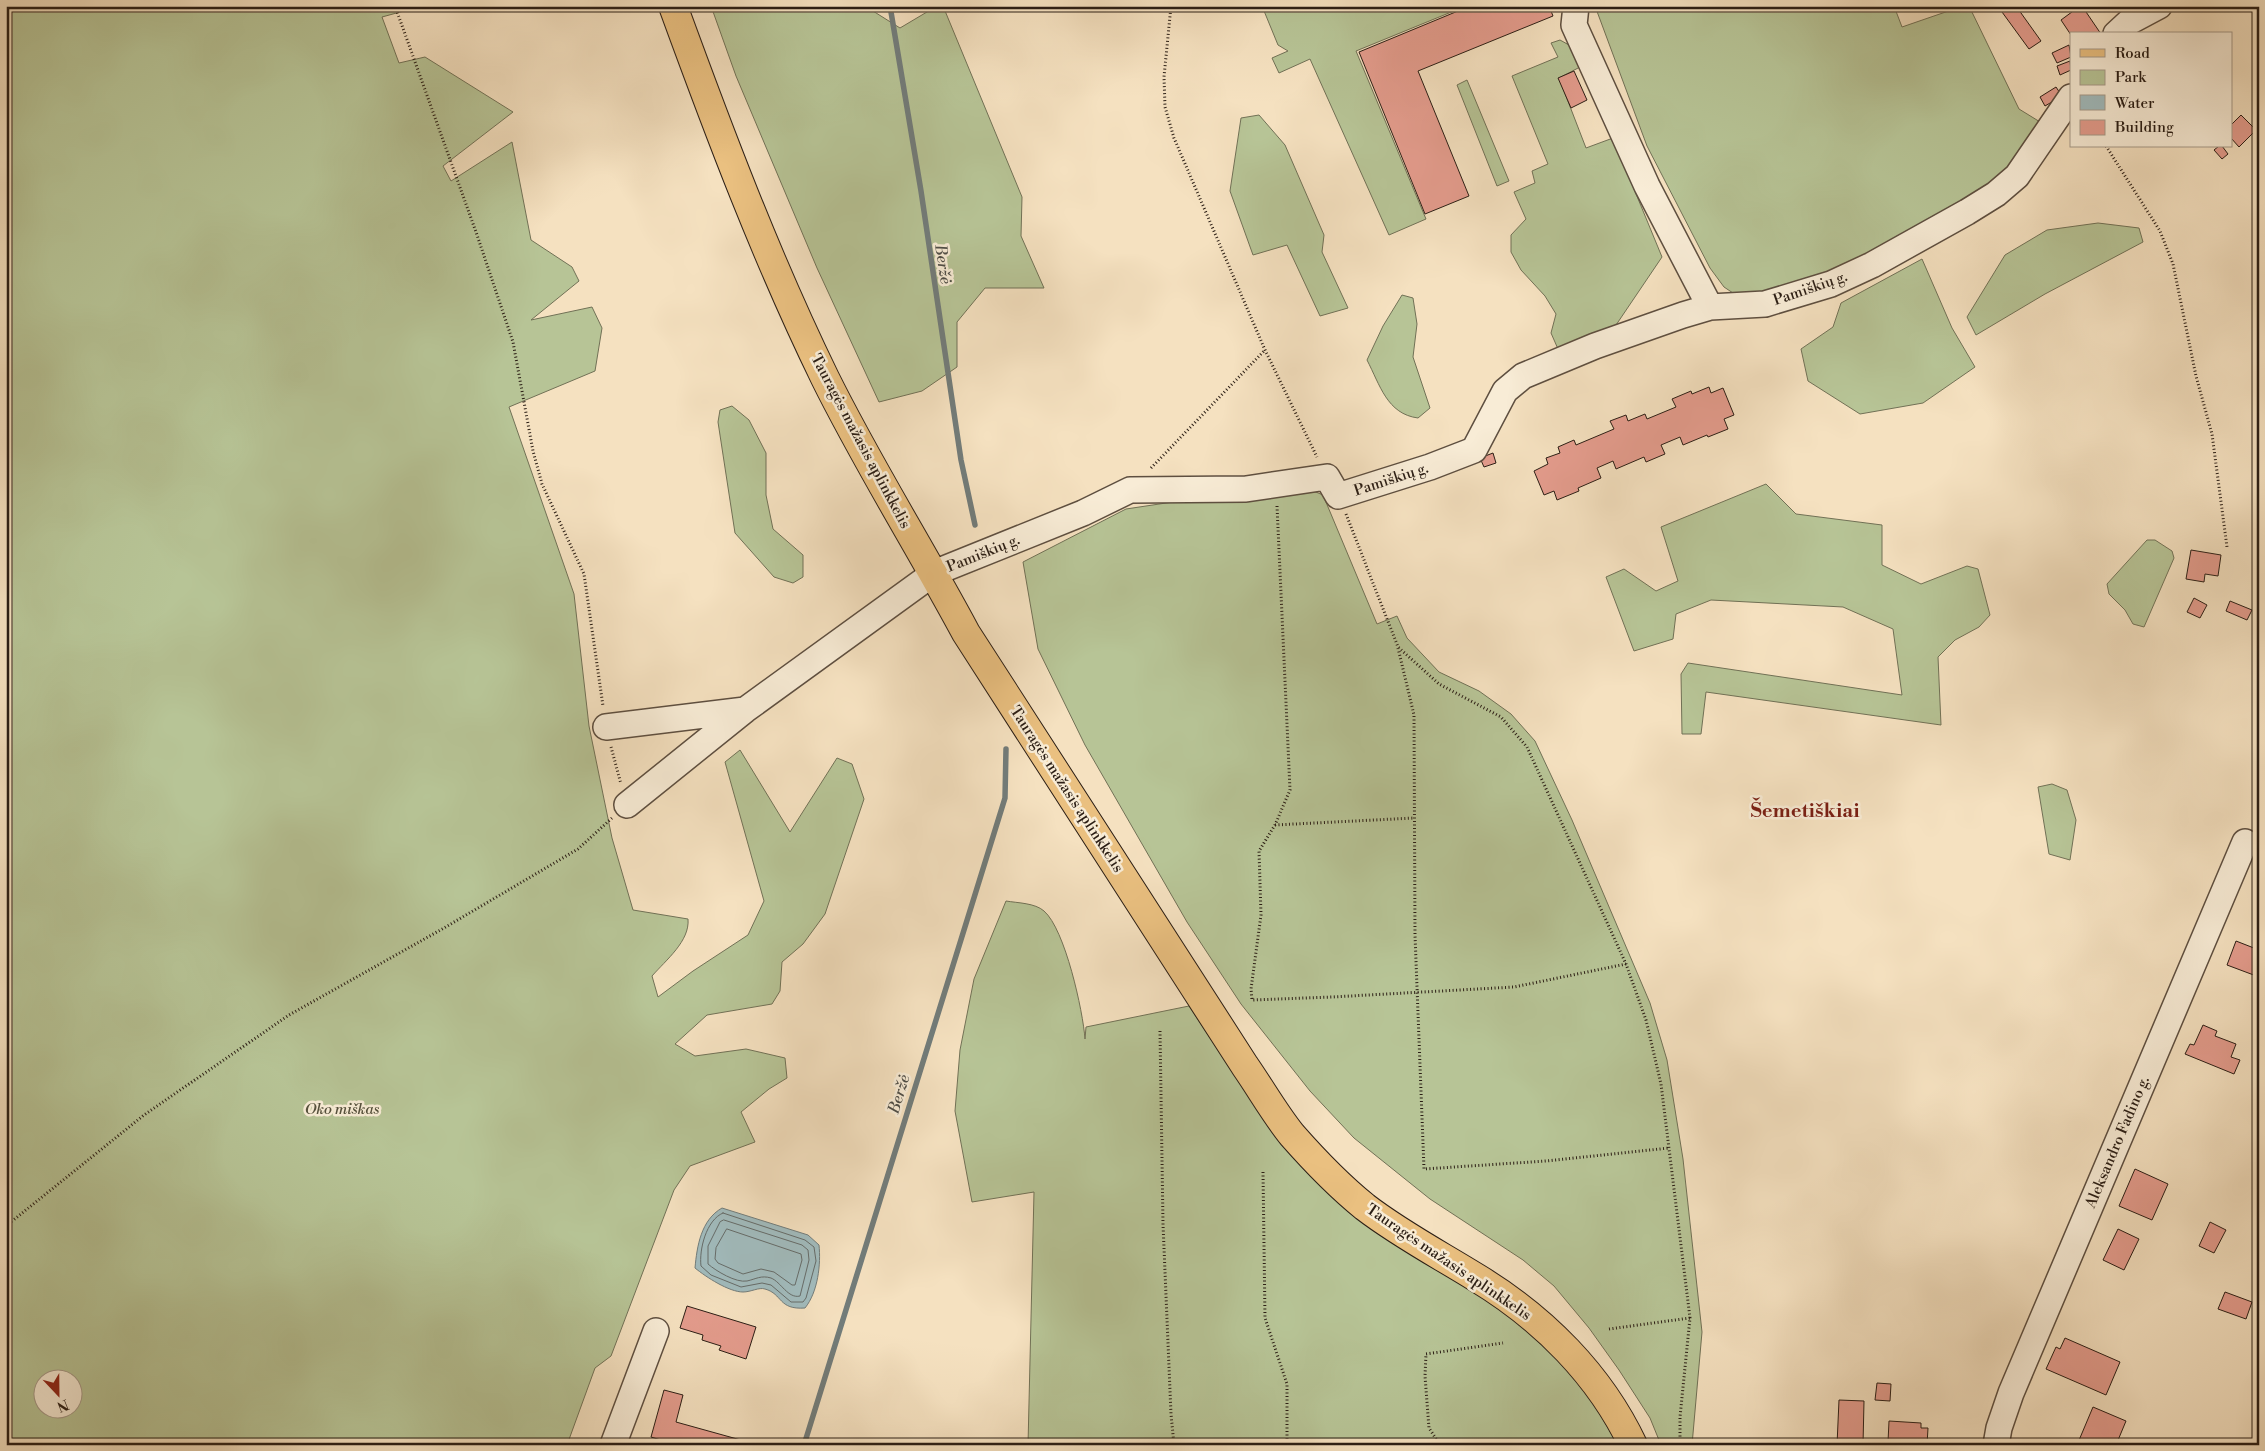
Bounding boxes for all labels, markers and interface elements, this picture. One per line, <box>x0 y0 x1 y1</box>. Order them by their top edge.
legend <box>2070 32 2232 148</box>
text: Road <box>2115 44 2150 63</box>
text: Park <box>2115 68 2147 87</box>
text: Water <box>2114 94 2155 113</box>
text: Building <box>2114 118 2174 137</box>
water label: Beržė <box>930 242 956 286</box>
street label: Pamiškių g. <box>1771 267 1850 310</box>
street label: Tauragės mažasis aplinkkelis <box>806 351 915 532</box>
street label: Pamiškių g. <box>1352 459 1431 500</box>
street label: Pamiškių g. <box>944 530 1023 577</box>
street label: Tauragės mažasis aplinkkelis <box>1006 702 1128 876</box>
district label: Šemetiškiai <box>1750 797 1860 824</box>
water label: Beržė <box>883 1072 915 1117</box>
street label: Aleksandro Fadino g. <box>2081 1073 2154 1212</box>
park label: Oko miškas <box>305 1100 380 1119</box>
street label: Tauragės mažasis aplinkkelis <box>1363 1200 1535 1325</box>
north arrow <box>32 1368 82 1418</box>
text: N <box>54 1395 71 1416</box>

